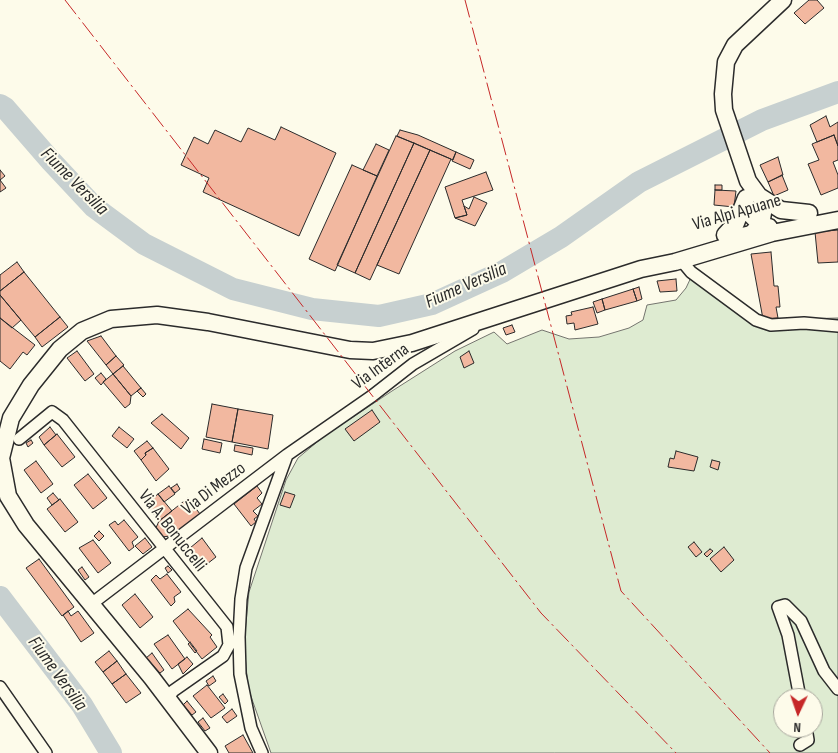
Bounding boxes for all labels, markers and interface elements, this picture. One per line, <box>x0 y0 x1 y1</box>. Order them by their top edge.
water label: Fiume Versilia <box>35 143 113 221</box>
street label: Via Alpi Apuane <box>690 190 784 236</box>
water label: Fiume Versilia <box>422 258 510 314</box>
street label: Via Interna <box>348 339 414 395</box>
street label: Via Di Mezzo <box>178 458 250 520</box>
street label: Via A. Bonuccelli <box>133 486 211 576</box>
water label: Fiume Versilia <box>22 632 92 716</box>
north arrow <box>773 688 823 738</box>
text: N <box>793 719 801 736</box>

